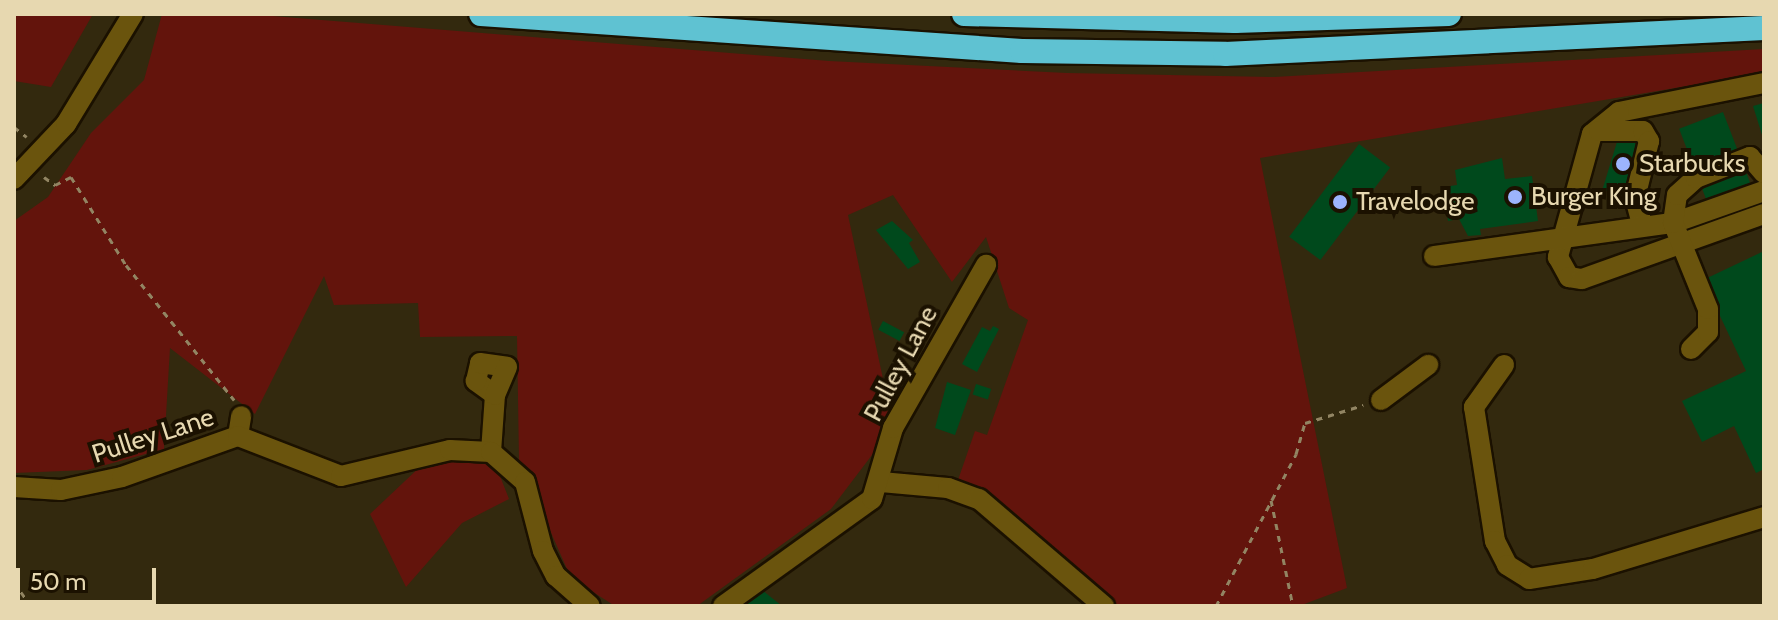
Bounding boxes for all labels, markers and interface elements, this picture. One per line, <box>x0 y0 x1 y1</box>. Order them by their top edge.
place label: Starbucks <box>1639 148 1746 180</box>
marker: Starbucks <box>1614 155 1632 173</box>
place label: Burger King <box>1531 181 1657 213</box>
place label: Travelodge <box>1356 186 1474 218</box>
marker: Burger King <box>1506 188 1524 206</box>
marker: Travelodge <box>1331 193 1349 211</box>
street label: Pulley Lane <box>858 301 944 427</box>
street label: Pulley Lane <box>88 402 218 470</box>
scale bar <box>20 552 160 602</box>
text: 50 m <box>30 567 86 596</box>

